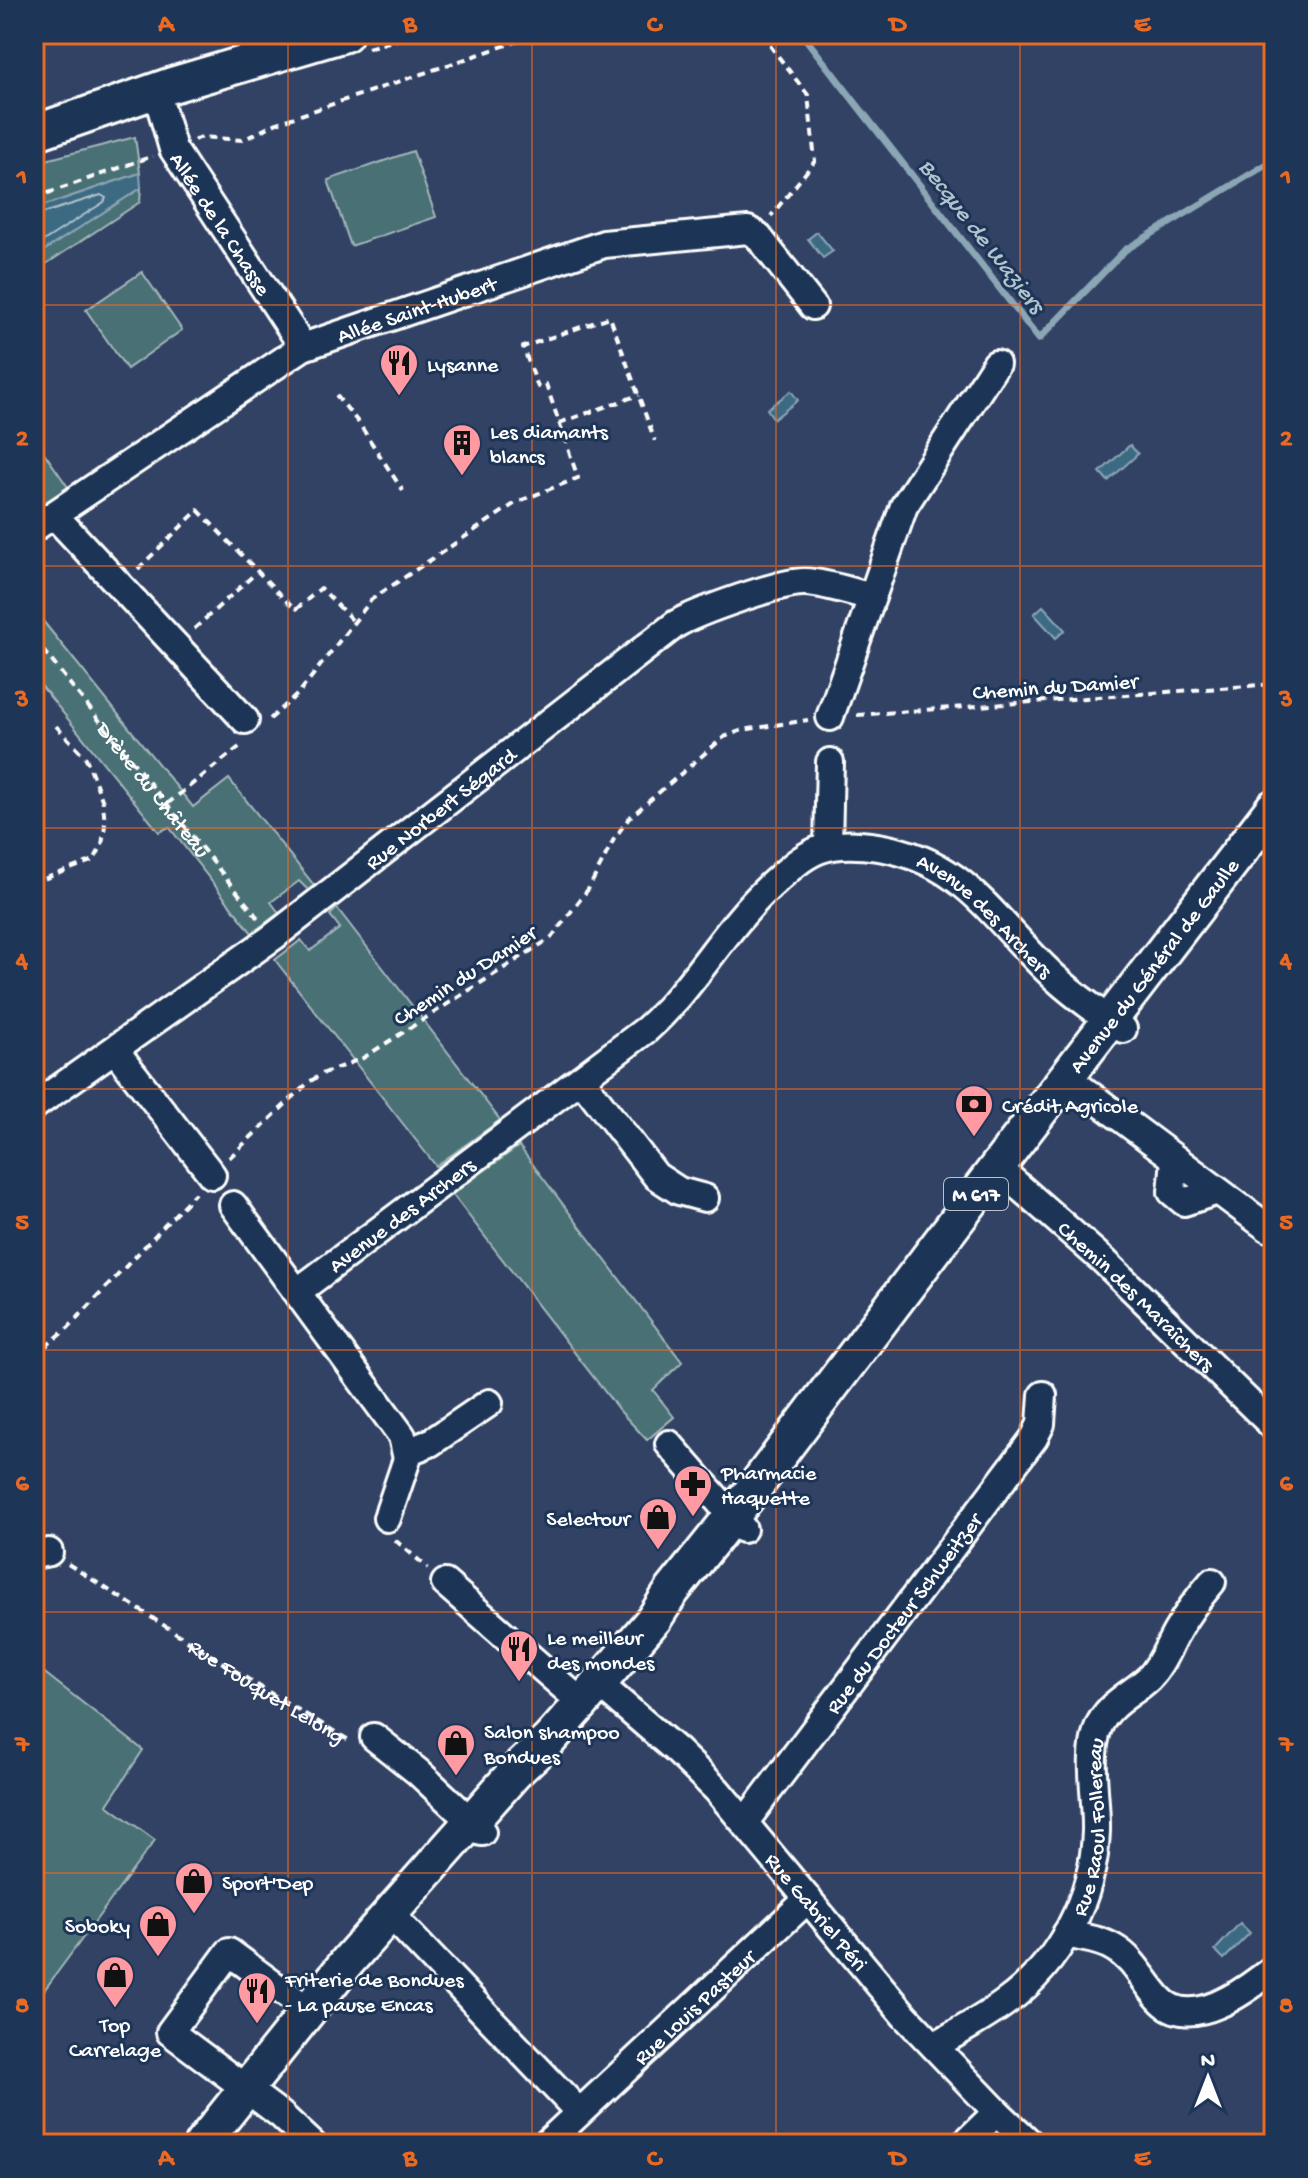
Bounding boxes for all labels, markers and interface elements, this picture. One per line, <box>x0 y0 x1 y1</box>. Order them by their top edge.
text: A <box>157 11 175 42</box>
text: B <box>402 11 418 42</box>
text: C <box>647 11 664 42</box>
text: D <box>888 11 908 42</box>
text: E <box>1134 11 1152 42</box>
street label: Allée de la Chasse <box>162 149 275 302</box>
water label: Becque de Waziers <box>911 154 1051 322</box>
text: 1 <box>16 164 27 195</box>
text: 1 <box>1280 164 1291 195</box>
street label: Allée Saint-Hubert <box>334 272 503 351</box>
restaurant icon: Lysanne <box>378 342 420 397</box>
place label: Lysanne <box>427 354 499 380</box>
place label: Les diamants blancs <box>490 421 609 472</box>
building icon: Les diamants blancs <box>441 422 483 477</box>
text: 2 <box>16 425 29 456</box>
text: 2 <box>1280 425 1293 456</box>
street label: Chemin du Damier <box>972 670 1141 708</box>
text: 3 <box>14 686 29 717</box>
text: 3 <box>1278 686 1293 717</box>
street label: Drève du Château <box>87 716 214 865</box>
street label: Rue Norbert Ségard <box>362 743 525 877</box>
street label: Avenue des Archers <box>912 850 1057 986</box>
street label: Avenue du Général de Gaulle <box>1065 854 1247 1080</box>
street label: Chemin du Damier <box>390 920 545 1033</box>
text: 4 <box>15 947 29 978</box>
text: 4 <box>1279 947 1293 978</box>
bank icon: Crédit Agricole <box>953 1083 995 1138</box>
place label: Crédit Agricole <box>1002 1095 1139 1121</box>
street label: Avenue des Archers <box>325 1153 482 1280</box>
road number: M 617 <box>944 1178 1008 1210</box>
text: 5 <box>15 1209 29 1240</box>
text: 5 <box>1279 1209 1293 1240</box>
street label: Chemin des Maraîchers <box>1051 1217 1219 1380</box>
place label: Pharmacie Haquette <box>720 1462 817 1513</box>
pharmacy icon: Pharmacie Haquette <box>672 1463 714 1518</box>
text: 6 <box>15 1470 29 1501</box>
text: 6 <box>1279 1470 1293 1501</box>
shop icon: Selectour <box>637 1496 679 1551</box>
place label: Selectour <box>546 1508 632 1534</box>
street label: Rue du Docteur Schweitzer <box>822 1508 991 1721</box>
place label: Le meilleur des mondes <box>547 1627 655 1678</box>
restaurant icon: Le meilleur des mondes <box>498 1628 540 1683</box>
street label: Rue Fouquet Lelong <box>182 1635 348 1752</box>
place label: Salon shampoo Bondues <box>483 1721 620 1772</box>
shop icon: Salon shampoo Bondues <box>435 1722 477 1777</box>
text: 7 <box>13 1731 30 1762</box>
text: 7 <box>1277 1731 1294 1762</box>
street label: Rue Raoul Follereau <box>1068 1736 1113 1921</box>
street label: Rue Gabriel Péri <box>758 1849 871 1978</box>
shop icon: Sport'Dep <box>173 1860 215 1915</box>
place label: Sport'Dep <box>222 1872 314 1898</box>
shop icon: Soboky <box>137 1903 179 1958</box>
place label: Soboky <box>65 1915 130 1941</box>
street label: Rue Louis Pasteur <box>630 1944 764 2072</box>
shop icon: Top Carrelage <box>94 1954 136 2009</box>
place label: Friterie de Bondues - La pause Encas <box>284 1969 464 2020</box>
restaurant icon: Friterie de Bondues - La pause Encas <box>236 1970 278 2025</box>
text: 8 <box>15 1992 29 2023</box>
text: 8 <box>1279 1992 1293 2023</box>
place label: Top Carrelage <box>69 2014 162 2065</box>
north arrow <box>1168 2038 1248 2118</box>
text: N <box>1201 2049 1215 2075</box>
text: A <box>157 2145 175 2176</box>
text: B <box>402 2145 418 2176</box>
text: C <box>647 2145 664 2176</box>
text: D <box>888 2145 908 2176</box>
text: E <box>1134 2145 1152 2176</box>

